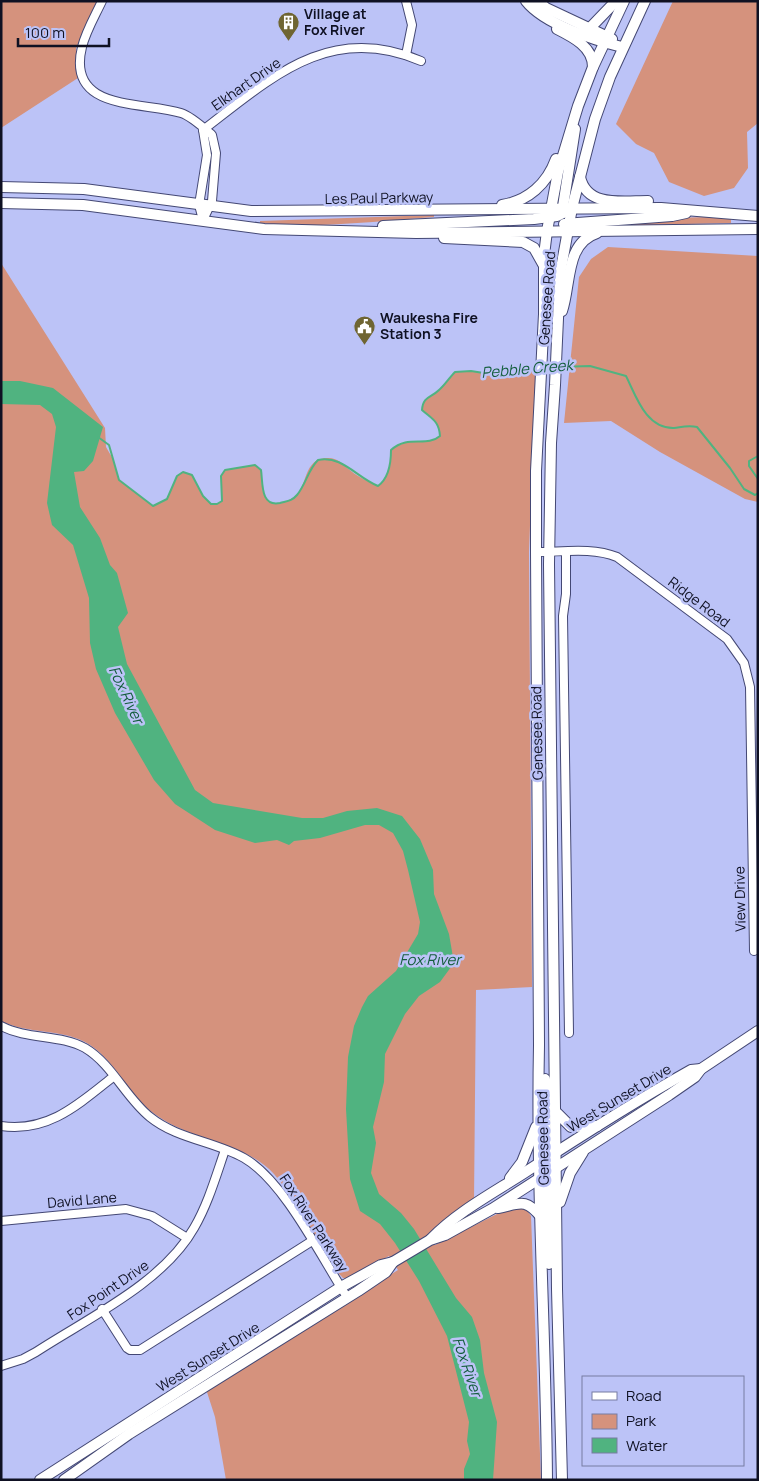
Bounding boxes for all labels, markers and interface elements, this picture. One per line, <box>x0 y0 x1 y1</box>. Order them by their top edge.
place label: Village at Fox River <box>304 4 367 39</box>
building icon: Village at Fox River <box>276 10 300 41</box>
scale bar <box>18 15 109 47</box>
text: 100 m <box>25 22 65 43</box>
street label: Elkhart Drive <box>207 53 284 114</box>
street label: Les Paul Parkway <box>324 187 434 208</box>
street label: Genesee Road <box>534 250 559 346</box>
place label: Waukesha Fire Station 3 <box>380 308 478 343</box>
public building icon: Waukesha Fire Station 3 <box>352 314 376 345</box>
water label: Pebble Creek <box>480 354 576 383</box>
street label: Ridge Road <box>664 572 734 631</box>
water label: Fox River <box>104 663 150 729</box>
street label: Genesee Road <box>526 686 547 780</box>
street label: View Drive <box>729 866 750 932</box>
water label: Fox River <box>399 949 463 970</box>
street label: West Sunset Drive <box>563 1059 674 1136</box>
street label: Genesee Road <box>532 1091 553 1185</box>
street label: Fox River Parkway <box>276 1170 354 1276</box>
street label: David Lane <box>46 1187 118 1212</box>
street label: Fox Point Drive <box>63 1255 152 1324</box>
street label: West Sunset Drive <box>153 1317 263 1396</box>
water label: Fox River <box>448 1334 488 1402</box>
legend <box>582 1376 744 1466</box>
text: Road <box>626 1385 662 1406</box>
text: Park <box>626 1410 656 1431</box>
text: Water <box>626 1435 668 1456</box>

